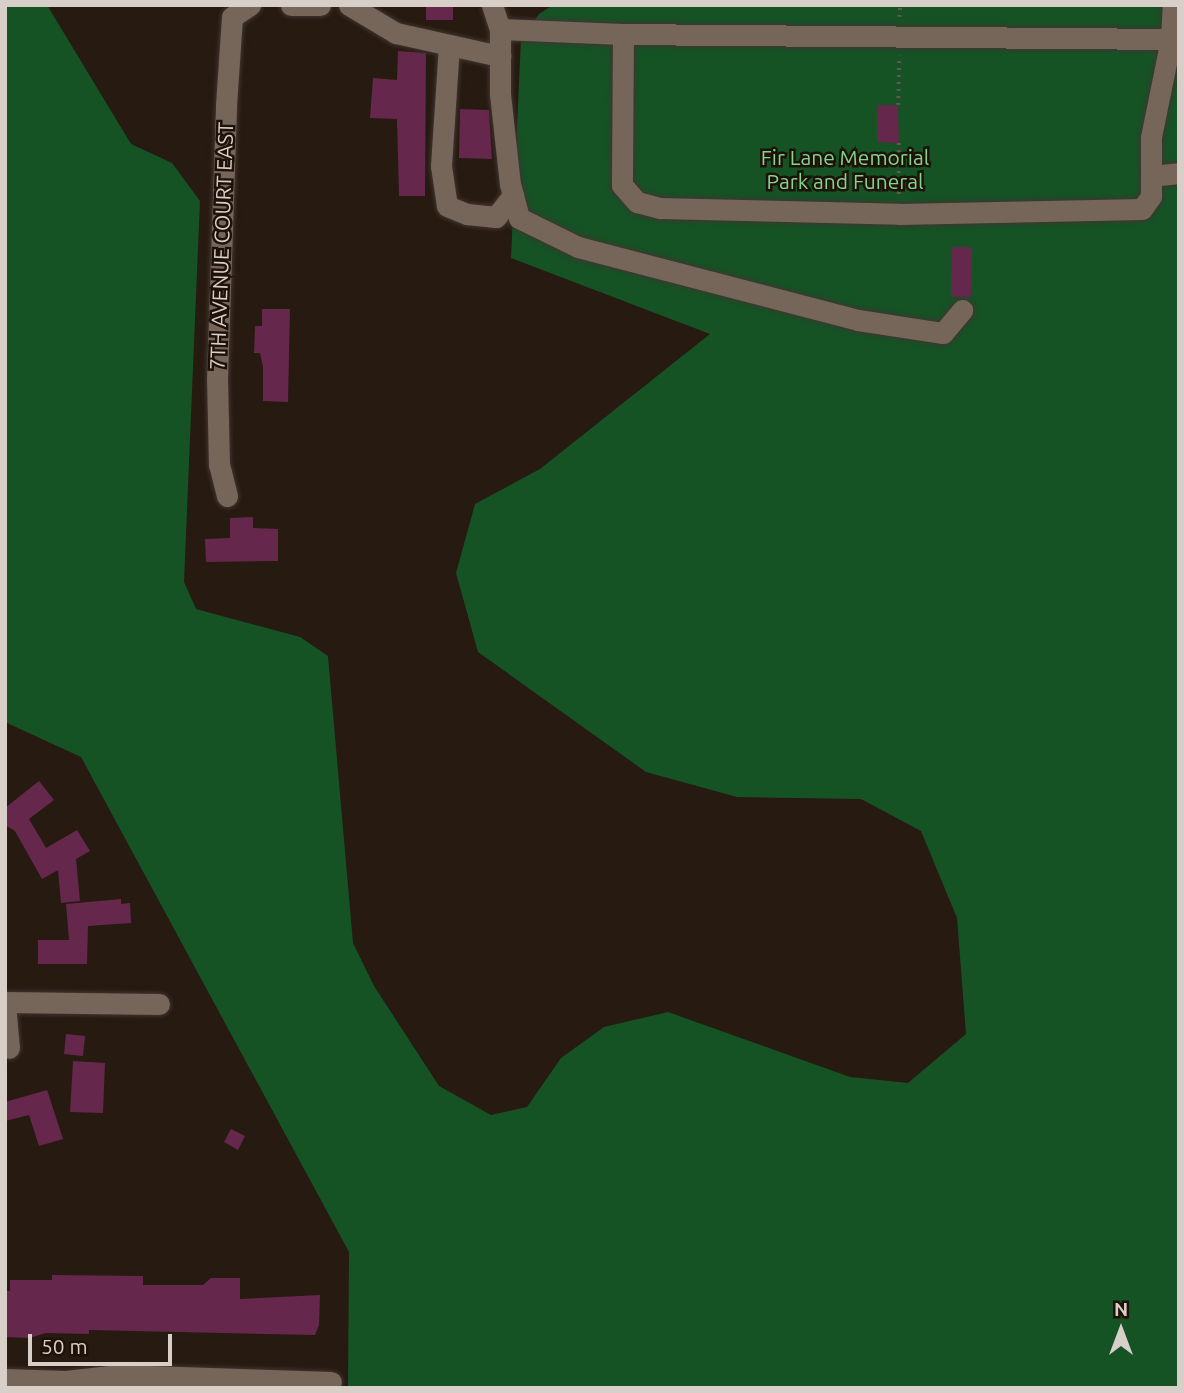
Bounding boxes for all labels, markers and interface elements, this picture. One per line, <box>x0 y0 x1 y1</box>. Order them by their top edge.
street label: 7TH AVENUE COURT EAST <box>204 122 238 370</box>
park label: Fir Lane Memorial Park and Funeral <box>761 144 929 194</box>
north arrow <box>1086 1295 1156 1365</box>
text: N <box>1114 1298 1128 1320</box>
scale bar <box>32 1320 175 1364</box>
text: 50 m <box>41 1334 88 1358</box>

